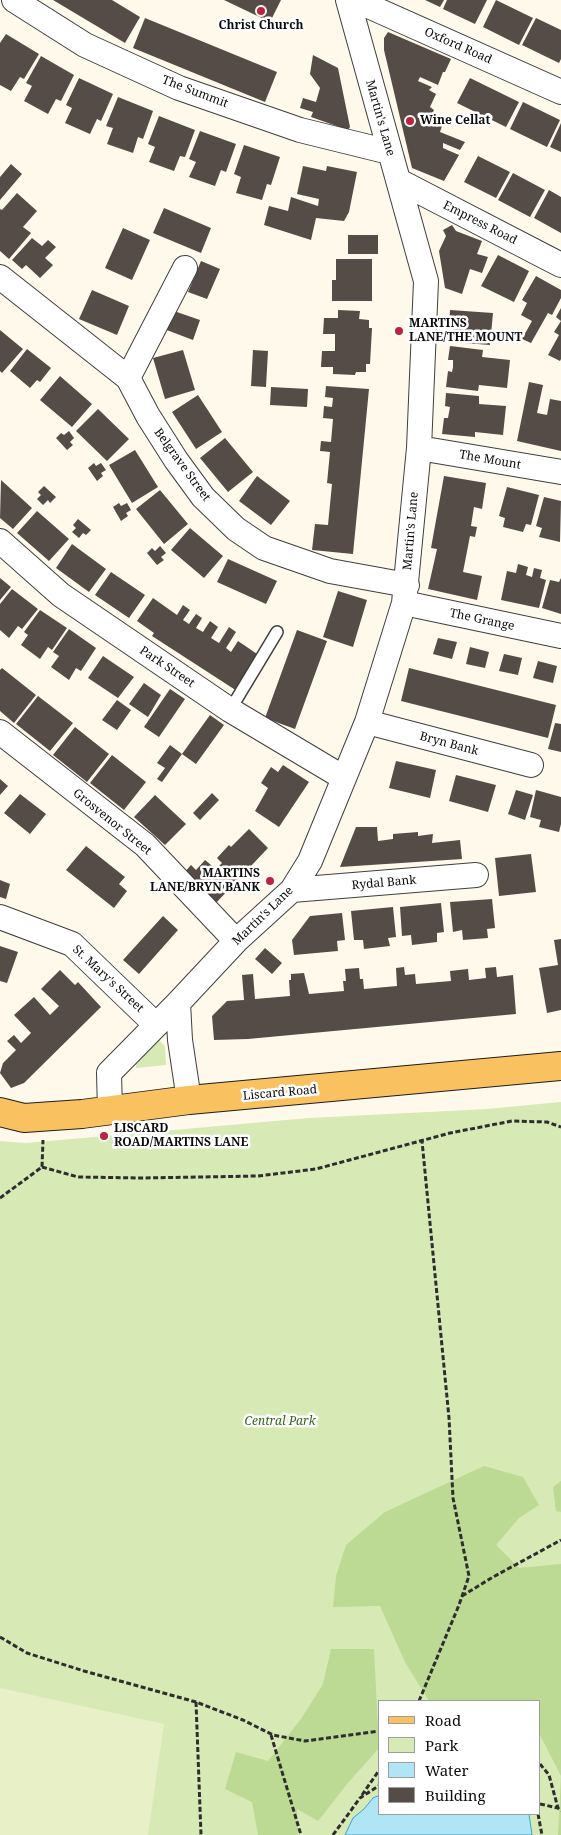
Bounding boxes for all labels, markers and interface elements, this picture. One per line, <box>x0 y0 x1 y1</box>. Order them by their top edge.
marker: Christ Church <box>255 5 267 17</box>
place label: Christ Church <box>219 19 303 33</box>
street label: Oxford Road <box>422 25 494 67</box>
street label: The Summit <box>160 73 230 111</box>
street label: Martin's Lane <box>362 78 398 158</box>
place label: Wine Cellat <box>420 114 490 128</box>
marker: Wine Cellat <box>404 115 416 127</box>
street label: Empress Road <box>441 198 519 248</box>
place label: MARTINS LANE/THE MOUNT <box>409 317 522 345</box>
marker: MARTINS LANE/THE MOUNT <box>393 325 405 337</box>
street label: Belgrave Street <box>151 426 213 504</box>
street label: The Mount <box>458 448 522 472</box>
street label: Martin's Lane <box>400 491 422 571</box>
street label: The Grange <box>448 606 516 634</box>
street label: Park Street <box>137 643 197 691</box>
street label: Bryn Bank <box>418 729 480 759</box>
street label: Grosvenor Street <box>70 786 154 858</box>
place label: MARTINS LANE/BRYN BANK <box>150 867 260 895</box>
street label: Rydal Bank <box>351 873 417 893</box>
marker: MARTINS LANE/BRYN BANK <box>264 875 276 887</box>
street label: Martin's Lane <box>230 884 296 948</box>
street label: St. Mary's Street <box>69 942 147 1016</box>
street label: Liscard Road <box>242 1083 318 1103</box>
place label: LISCARD ROAD/MARTINS LANE <box>114 1122 248 1150</box>
marker: LISCARD ROAD/MARTINS LANE <box>98 1130 110 1142</box>
park label: Central Park <box>245 1415 315 1429</box>
legend <box>378 1700 541 1815</box>
text: Road <box>425 1710 461 1730</box>
text: Park <box>425 1735 458 1755</box>
text: Water <box>425 1760 468 1780</box>
text: Building <box>425 1785 486 1805</box>

